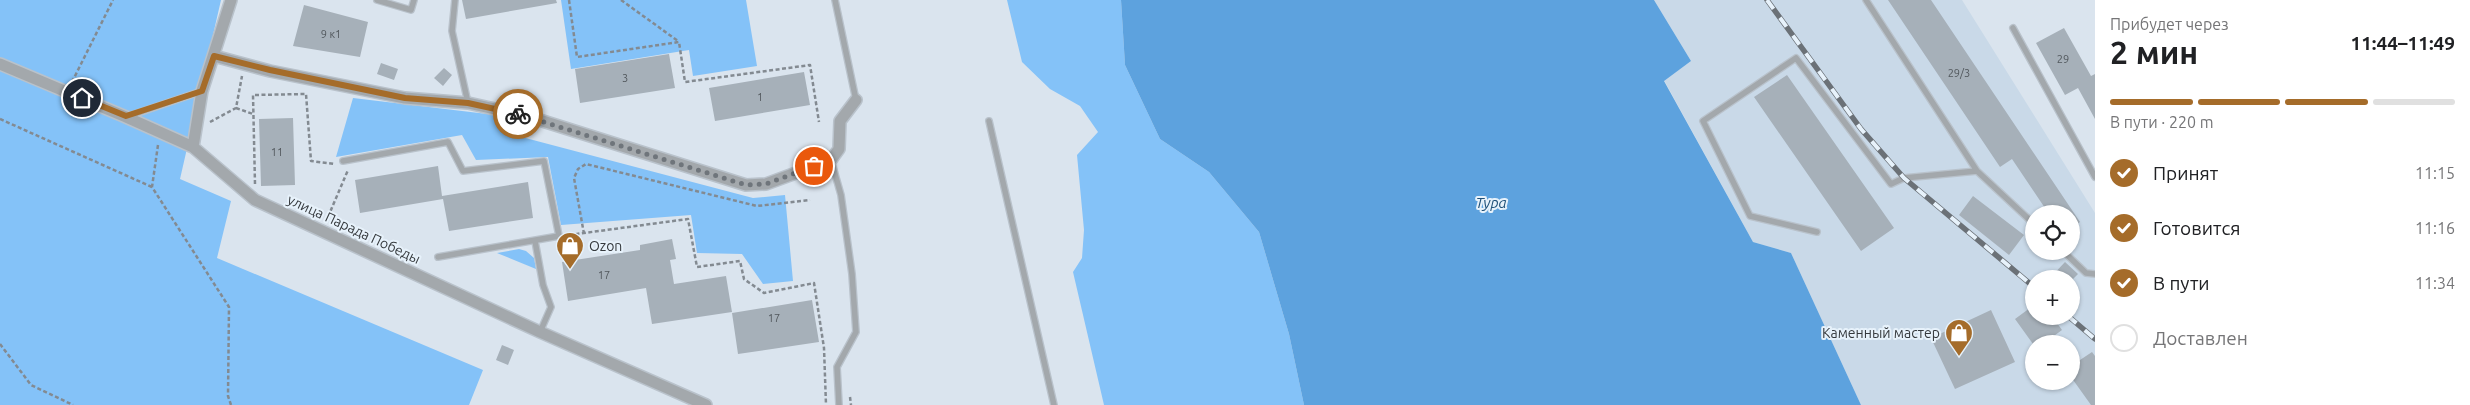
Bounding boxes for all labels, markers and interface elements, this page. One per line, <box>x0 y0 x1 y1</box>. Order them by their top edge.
text: Прибудет через <box>2110 15 2229 33</box>
house number: 9 к1 <box>321 28 341 40</box>
text: 11:44–11:49 <box>2350 32 2455 54</box>
text: 2 мин <box>2110 34 2198 70</box>
house number: 29 <box>2057 53 2069 65</box>
house number: 29/3 <box>1948 67 1970 79</box>
house number: 3 <box>622 72 628 84</box>
pin <box>61 77 103 119</box>
icon: home <box>68 84 96 112</box>
courier <box>493 89 543 139</box>
house number: 1 <box>757 91 763 103</box>
icon: bike <box>504 100 532 128</box>
text: В пути · 220 m <box>2110 113 2213 131</box>
pin <box>793 145 835 187</box>
house number: 11 <box>271 146 283 158</box>
icon: bag <box>800 152 828 180</box>
icon: check <box>2110 159 2138 187</box>
text: Принят <box>2153 162 2218 184</box>
text: 11:15 <box>2415 164 2455 182</box>
street label: улица Парада Победы <box>285 191 423 267</box>
water label: Тура <box>1475 194 1507 211</box>
map controls <box>2025 205 2080 390</box>
button: locate <box>2025 205 2080 260</box>
icon: check <box>2110 214 2138 242</box>
text: Готовится <box>2153 217 2240 239</box>
text: 11:16 <box>2415 219 2455 237</box>
shop icon: Ozon <box>555 231 585 270</box>
place label: Ozon <box>589 238 622 254</box>
house number: 17 <box>598 269 610 281</box>
icon: check <box>2110 269 2138 297</box>
button: + <box>2025 270 2080 325</box>
text: В пути <box>2153 272 2210 294</box>
text: 11:34 <box>2415 274 2455 292</box>
house number: 17 <box>768 312 780 324</box>
shop icon: Каменный мастер <box>1944 318 1974 357</box>
place label: Каменный мастер <box>1822 325 1940 341</box>
text: Доставлен <box>2153 327 2248 349</box>
button: − <box>2025 335 2080 390</box>

